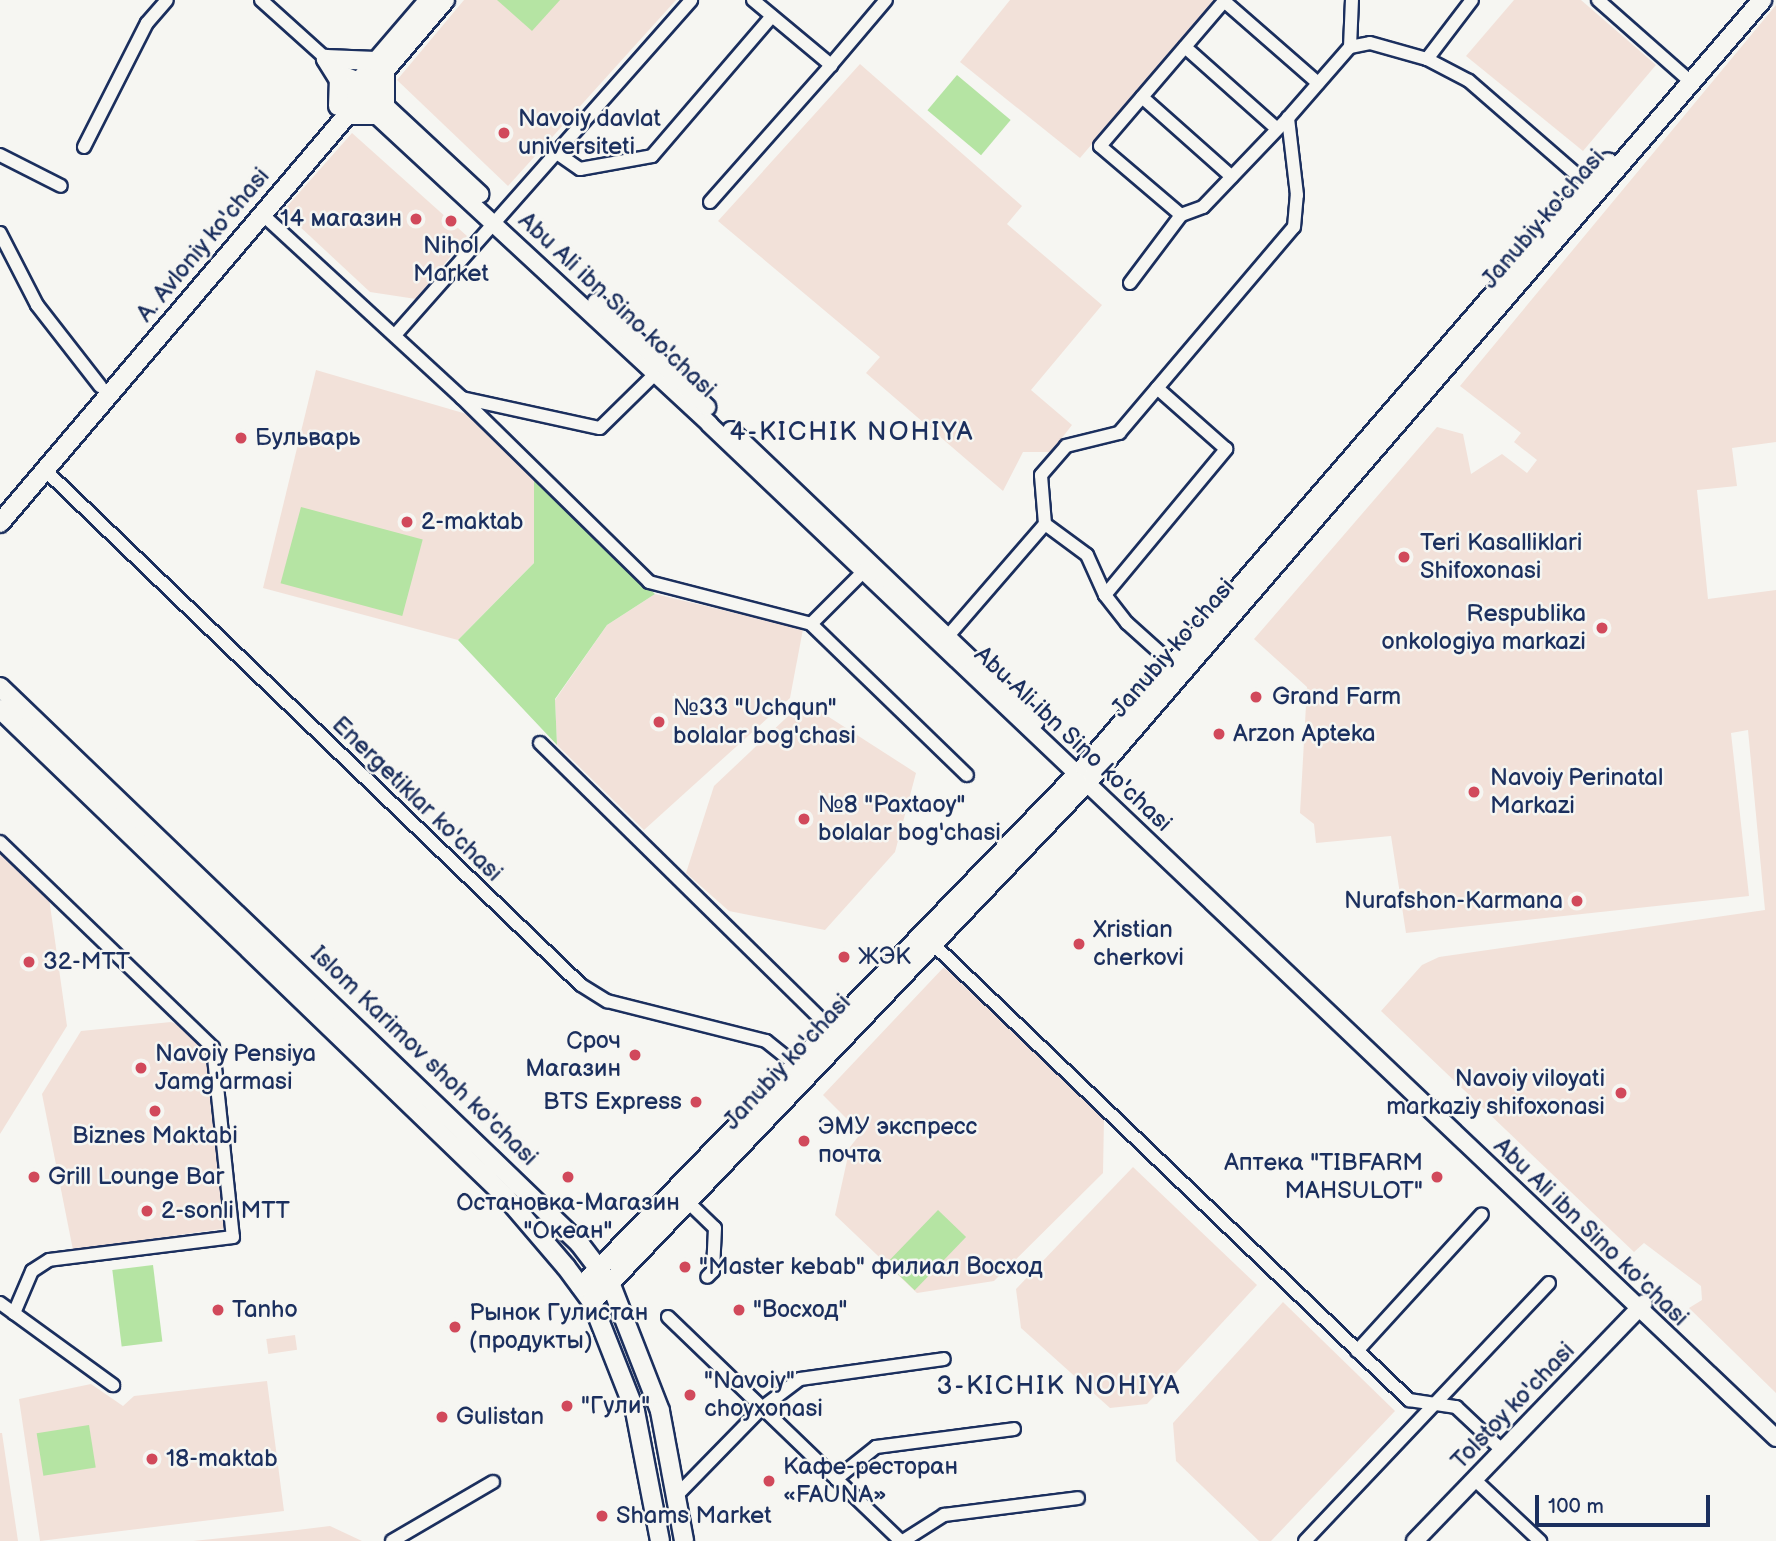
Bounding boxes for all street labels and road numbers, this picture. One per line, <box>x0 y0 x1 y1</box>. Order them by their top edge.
street label: Janubiy ko'chasi <box>1475 143 1611 295</box>
street label: A. Avloniy ko'chasi <box>130 162 276 328</box>
street label: Abu Ali ibn Sino ko'chasi <box>512 206 722 404</box>
street label: Janubiy ko'chasi <box>1105 572 1241 724</box>
street label: Abu Ali ibn Sino ko'chasi <box>968 640 1178 838</box>
street label: Energetiklar ko'chasi <box>326 710 508 888</box>
street label: Islom Karimov shoh ko'chasi <box>305 940 543 1172</box>
street label: Janubiy ko'chasi <box>717 988 857 1136</box>
street label: Abu Ali ibn Sino ko'chasi <box>1488 1131 1694 1333</box>
street label: Tolstoy ko'chasi <box>1445 1336 1581 1476</box>

